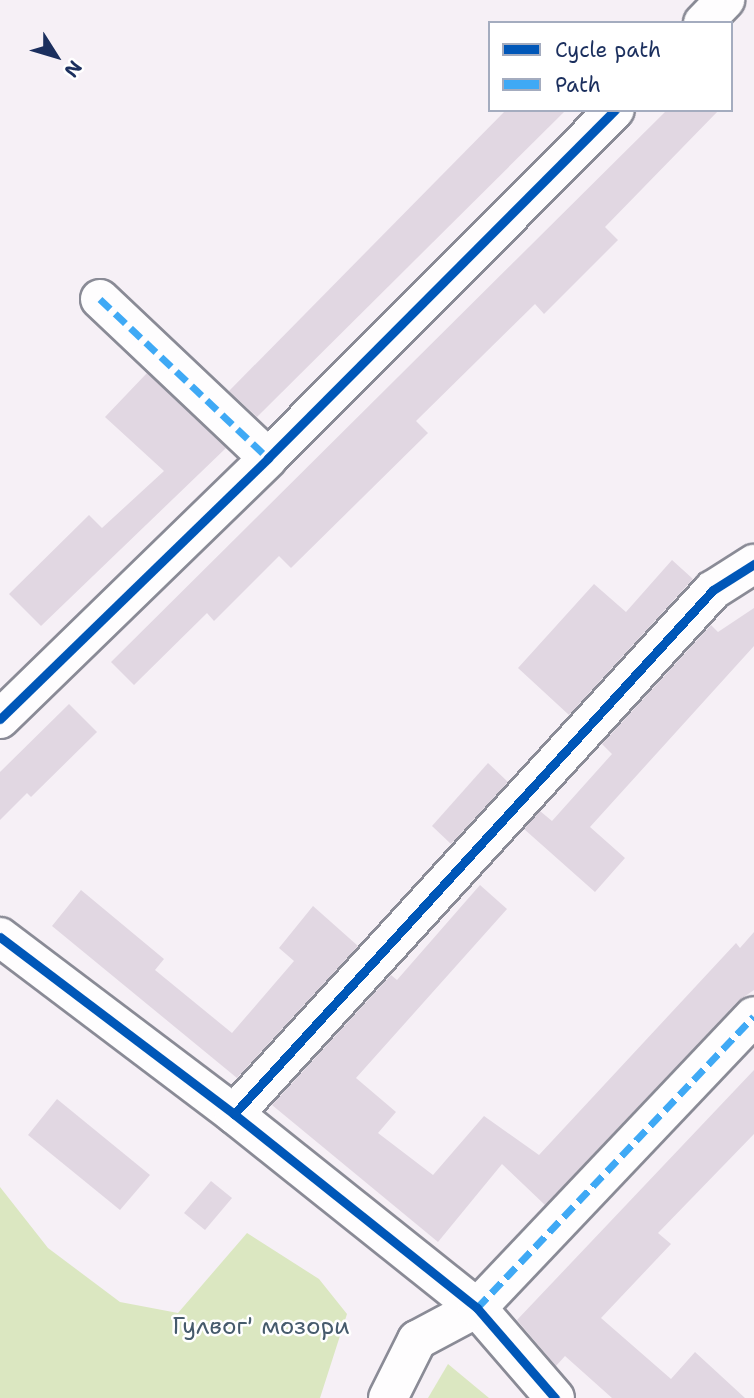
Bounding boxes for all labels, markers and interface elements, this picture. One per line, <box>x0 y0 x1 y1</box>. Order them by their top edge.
north arrow <box>21 21 91 91</box>
legend <box>488 21 733 112</box>
text: Cycle path <box>555 36 661 64</box>
text: N <box>59 55 88 82</box>
text: Path <box>555 71 601 99</box>
park label: Гулвог' мозори <box>172 1313 350 1341</box>

